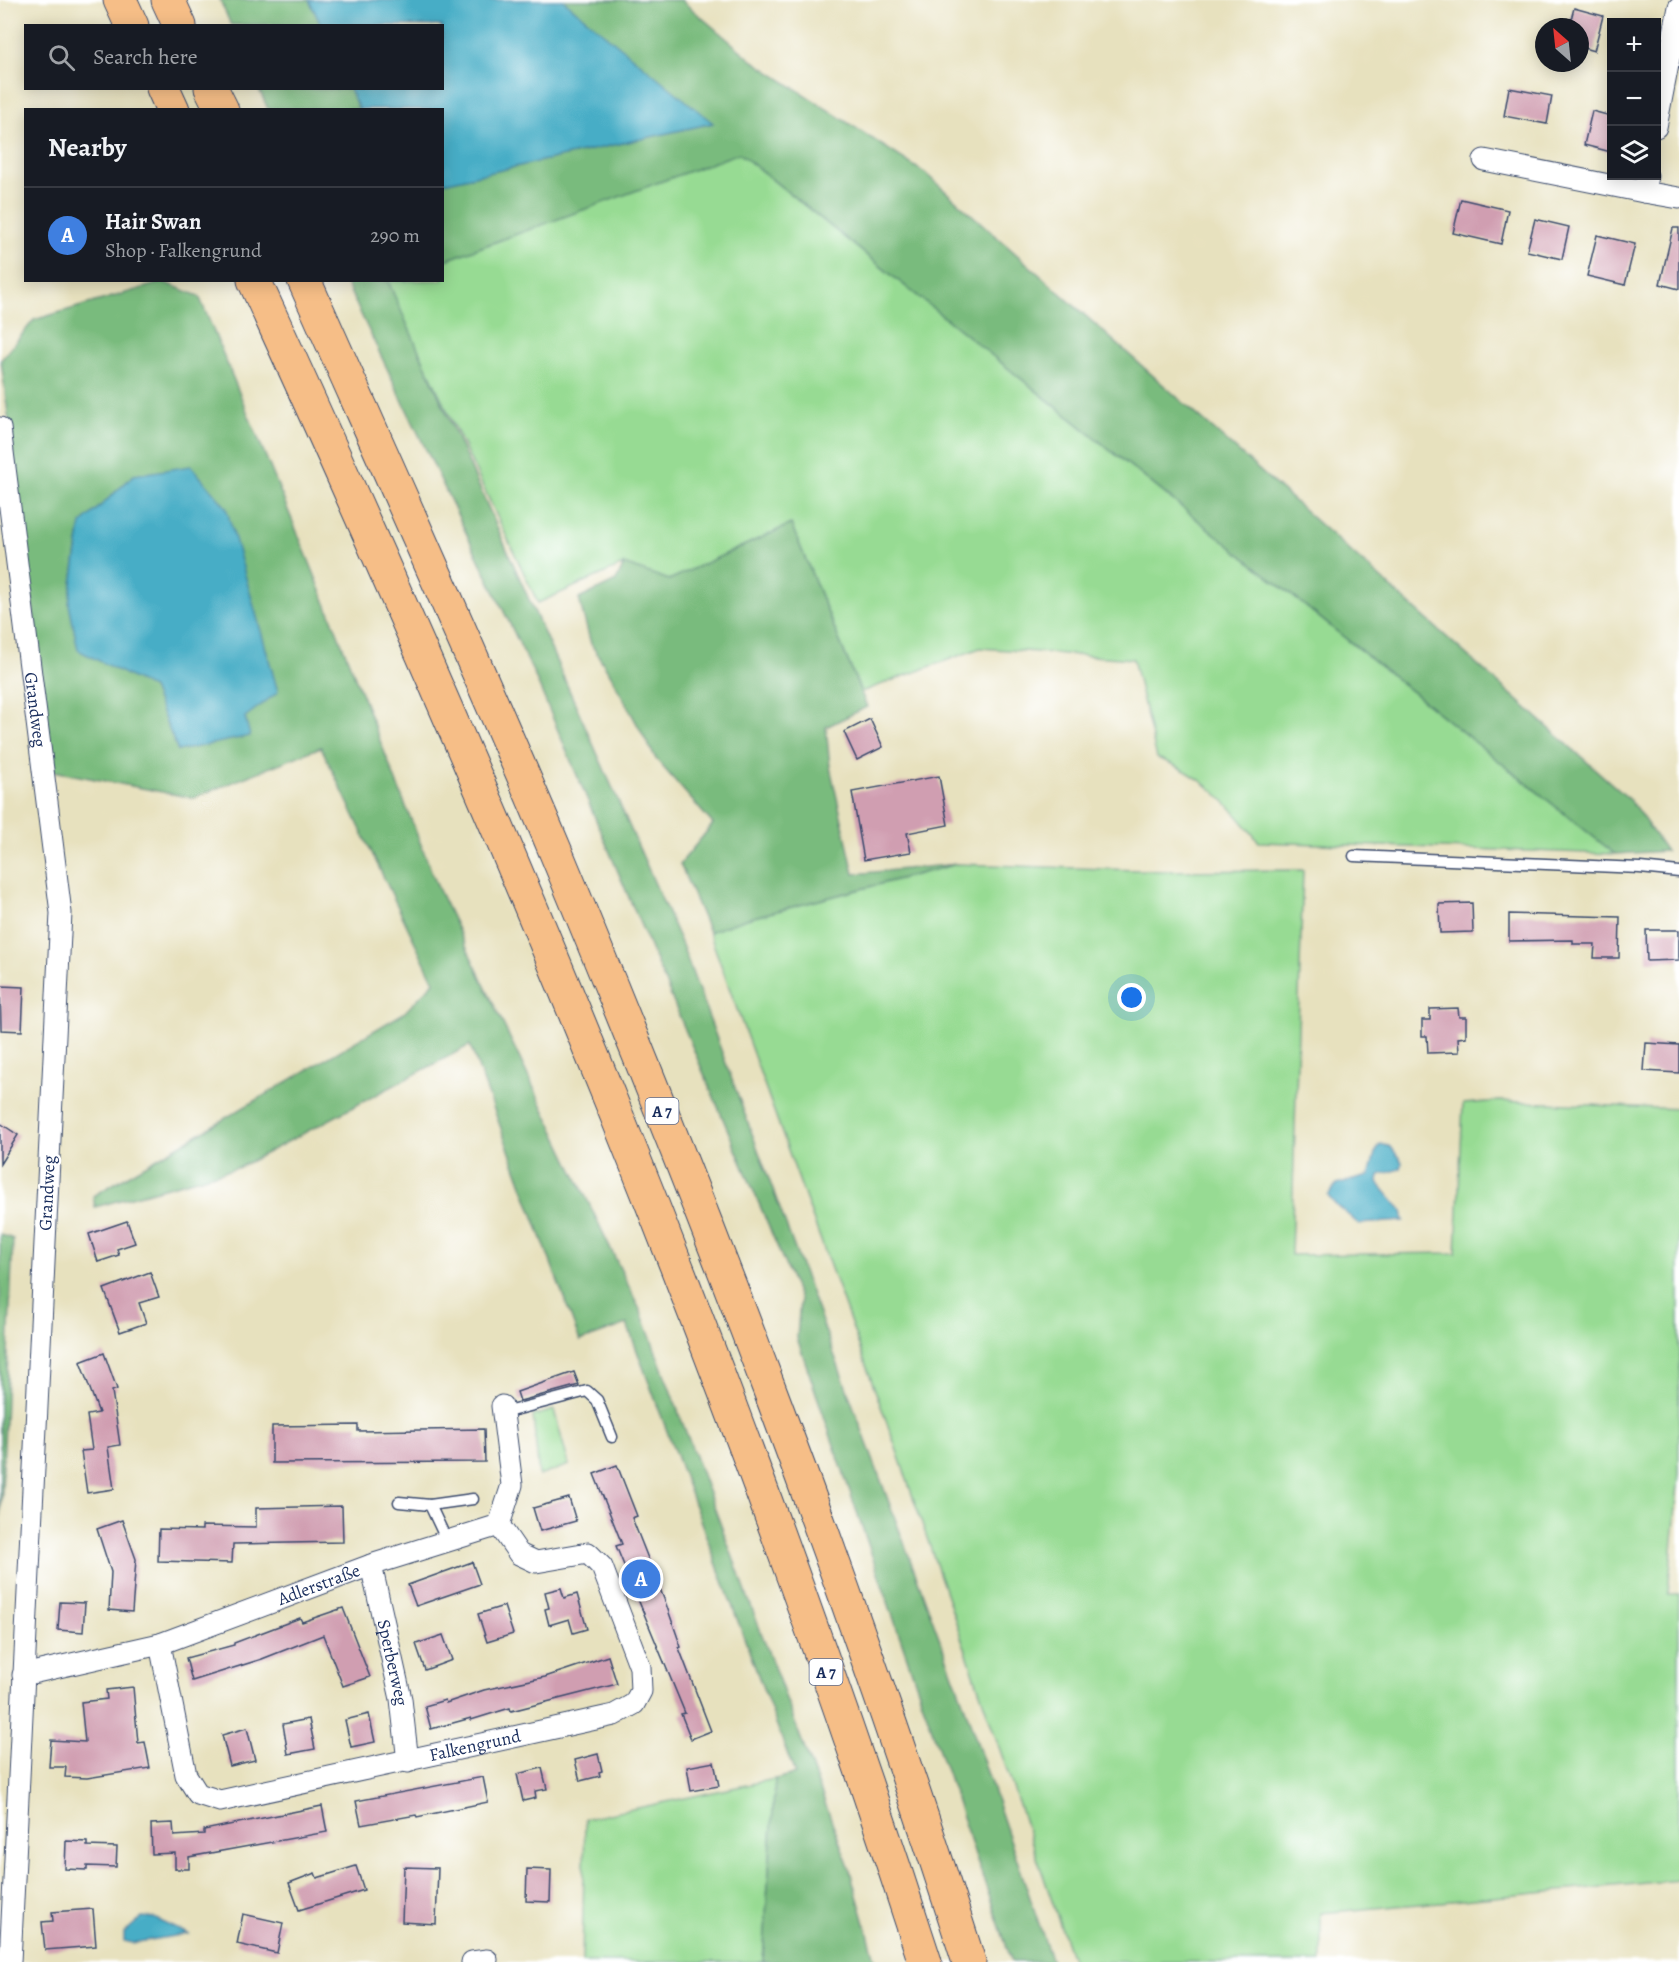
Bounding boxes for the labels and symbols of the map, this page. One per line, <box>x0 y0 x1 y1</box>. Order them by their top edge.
north arrow <box>1535 18 1589 72</box>
street label: Grandweg <box>19 671 52 749</box>
your location <box>1117 983 1146 1012</box>
road number: A 7 <box>646 1098 678 1124</box>
street label: Grandweg <box>33 1155 61 1231</box>
pin: A <box>622 1556 660 1602</box>
street label: Adlerstraße <box>273 1558 363 1611</box>
street label: Sperberweg <box>372 1617 414 1707</box>
road number: A 7 <box>810 1659 842 1685</box>
street label: Falkengrund <box>427 1724 523 1767</box>

